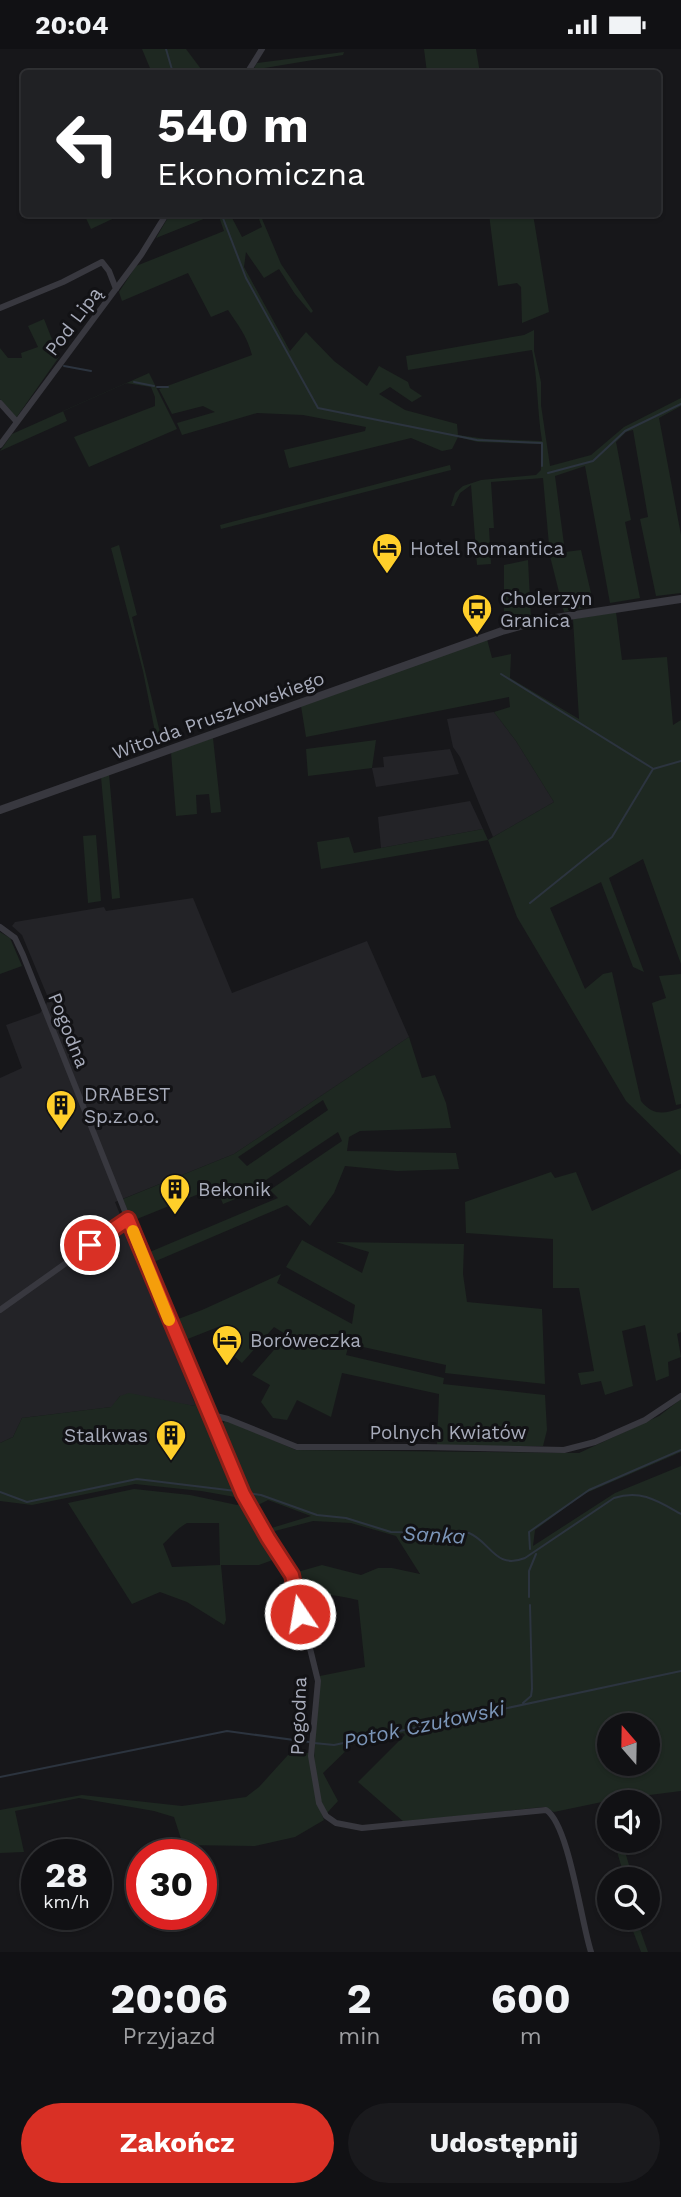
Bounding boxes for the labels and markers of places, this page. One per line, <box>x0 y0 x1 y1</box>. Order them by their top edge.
hotel icon: Hotel Romantica <box>370 531 404 575</box>
place label: Hotel Romantica <box>410 537 564 560</box>
place label: Cholerzyn Granica <box>500 587 592 632</box>
bus stop icon: Cholerzyn Granica <box>460 592 494 636</box>
place label: DRABEST Sp.z.o.o. <box>84 1083 171 1128</box>
building icon: DRABEST Sp.z.o.o. <box>44 1088 78 1132</box>
building icon: Bekonik <box>158 1172 192 1216</box>
place label: Bekonik <box>198 1178 271 1201</box>
pin <box>60 1215 120 1275</box>
hotel icon: Boróweczka <box>210 1323 244 1367</box>
place label: Boróweczka <box>250 1329 361 1352</box>
building icon: Stalkwas <box>154 1418 188 1462</box>
place label: Stalkwas <box>64 1424 148 1447</box>

